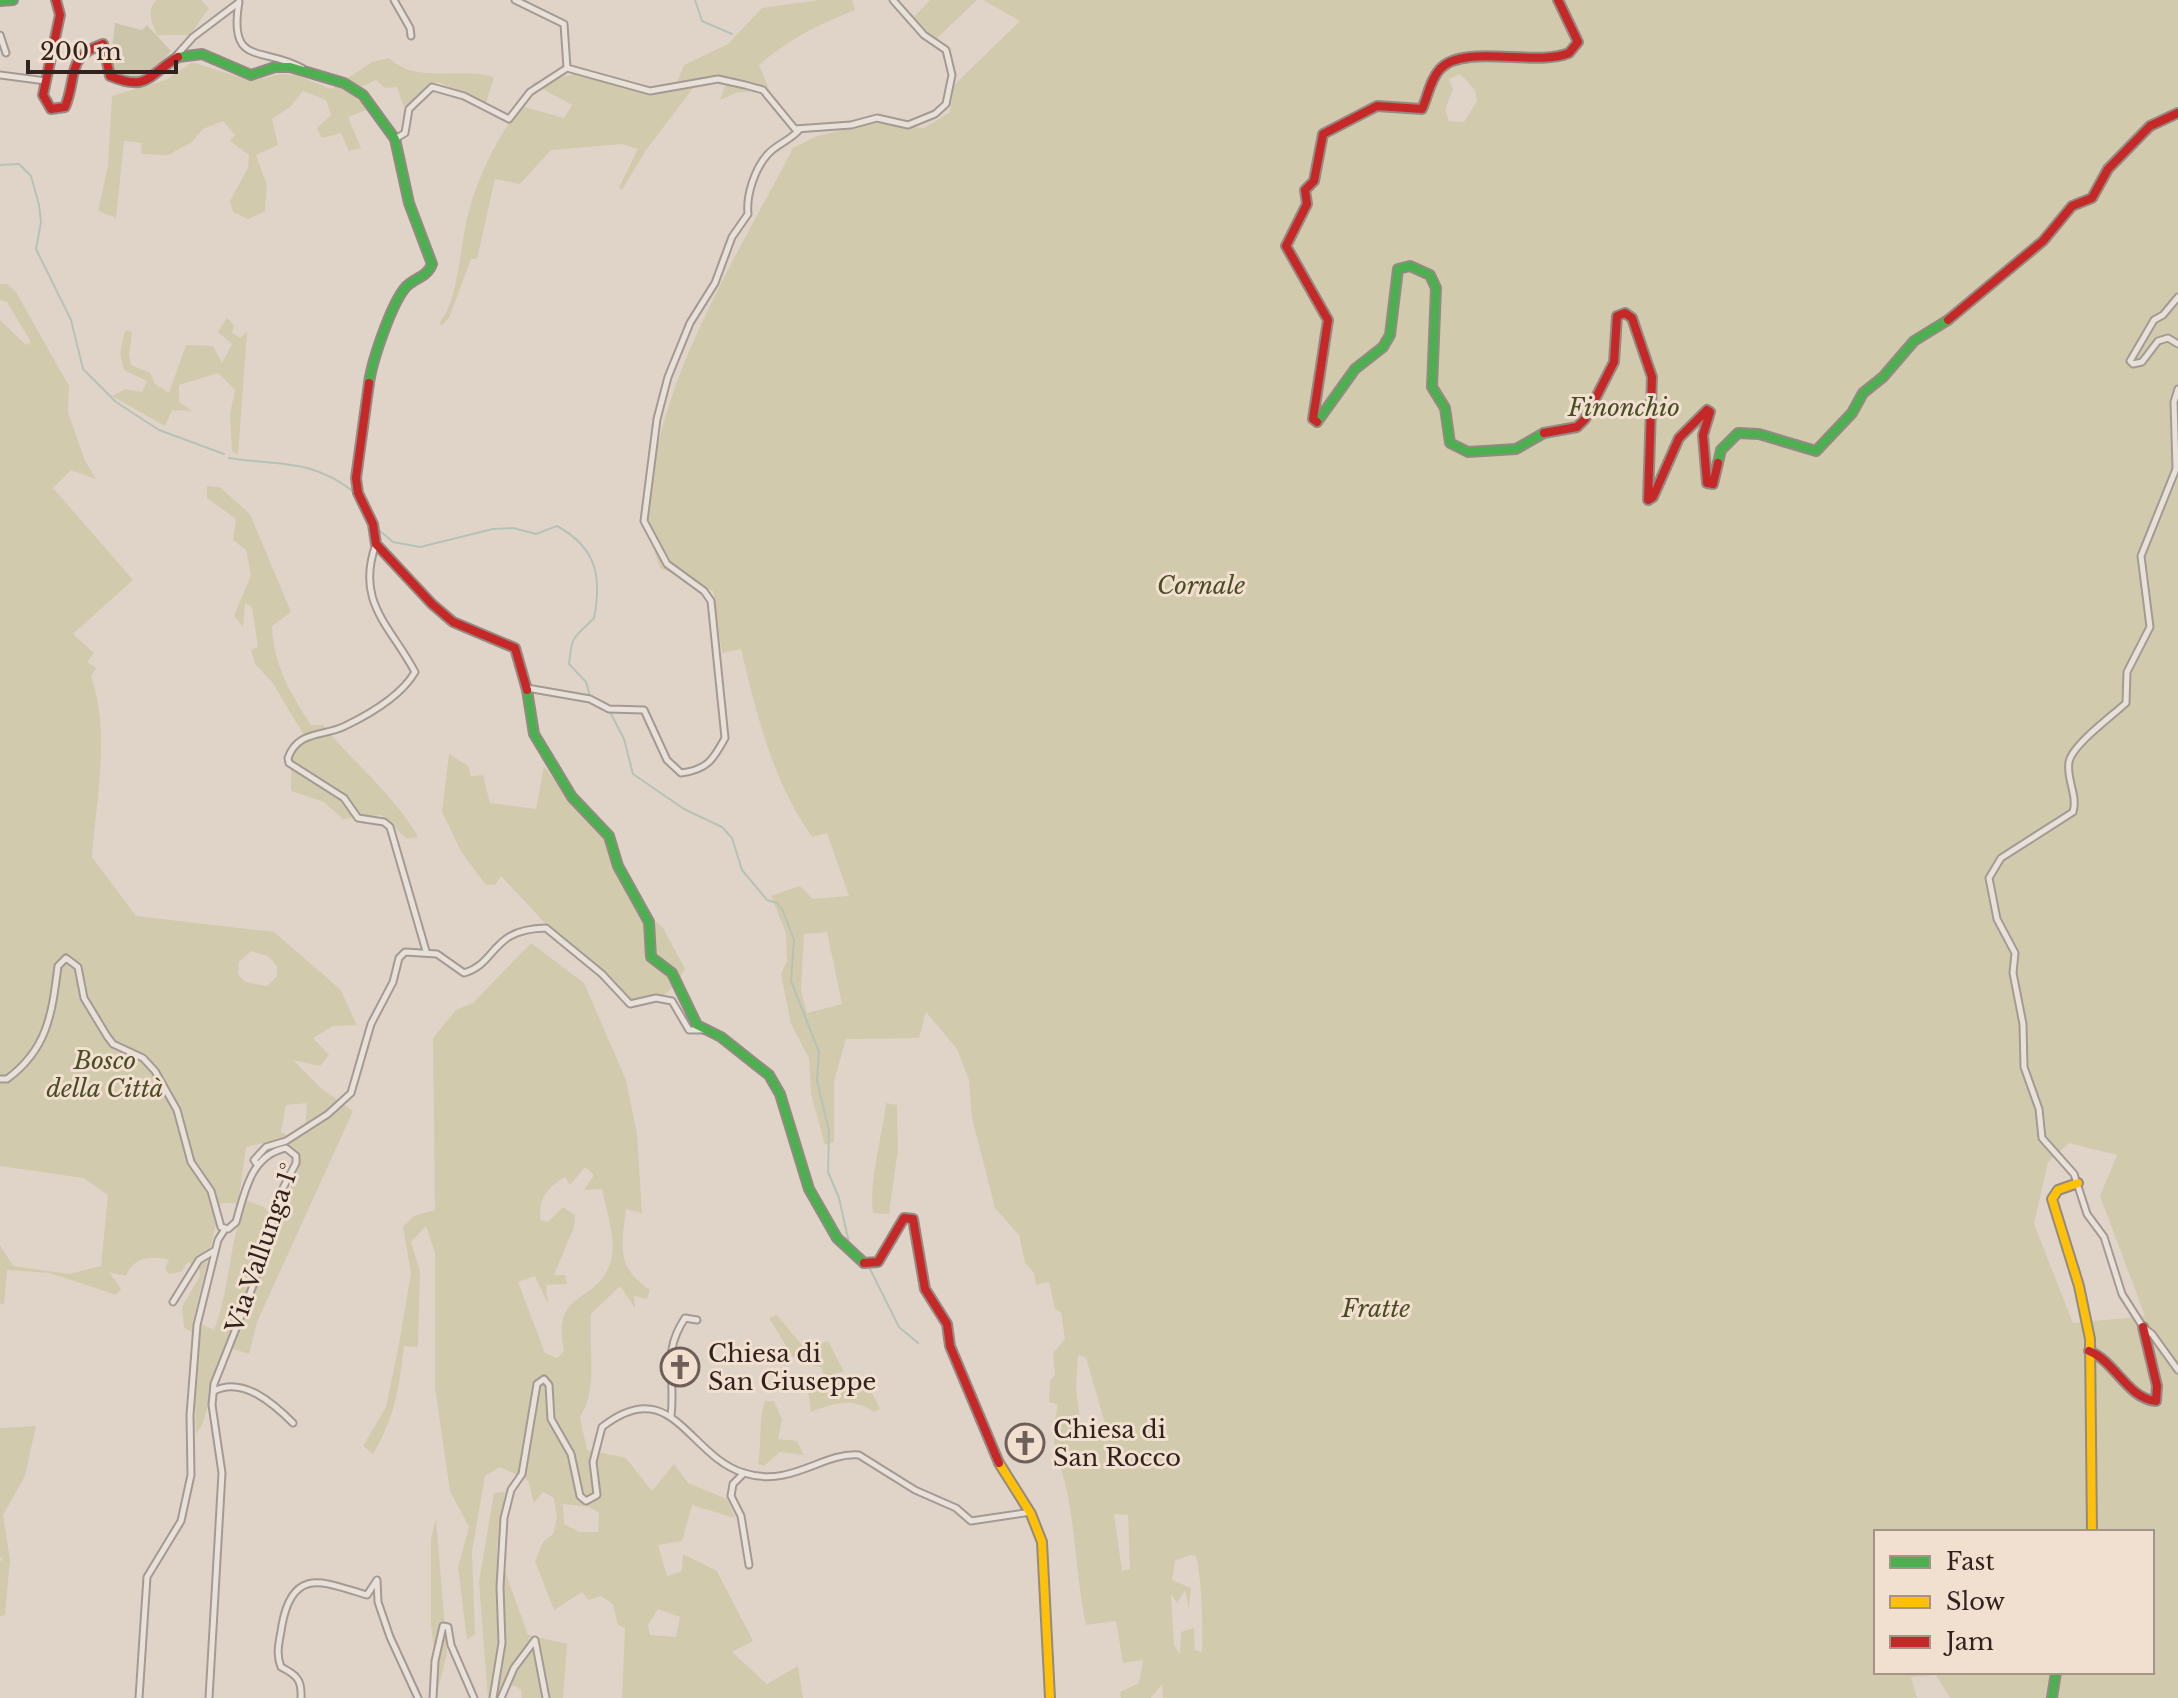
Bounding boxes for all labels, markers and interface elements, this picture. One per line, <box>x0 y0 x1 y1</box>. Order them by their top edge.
scale bar <box>28 24 176 74</box>
text: 200 m <box>40 37 122 66</box>
park label: Finonchio <box>1567 393 1680 422</box>
park label: Cornale <box>1157 571 1245 600</box>
park label: Bosco della Città <box>47 1046 163 1103</box>
street label: Via Vallunga 1° <box>219 1160 305 1337</box>
park label: Fratte <box>1341 1294 1410 1323</box>
place label: Chiesa di San Giuseppe <box>708 1339 876 1396</box>
church icon: Chiesa di San Giuseppe <box>659 1346 701 1388</box>
place label: Chiesa di San Rocco <box>1053 1415 1181 1472</box>
church icon: Chiesa di San Rocco <box>1004 1422 1046 1464</box>
legend <box>1874 1530 2154 1674</box>
text: Fast <box>1946 1547 1994 1576</box>
text: Slow <box>1946 1587 2005 1616</box>
text: Jam <box>1943 1627 1994 1656</box>

